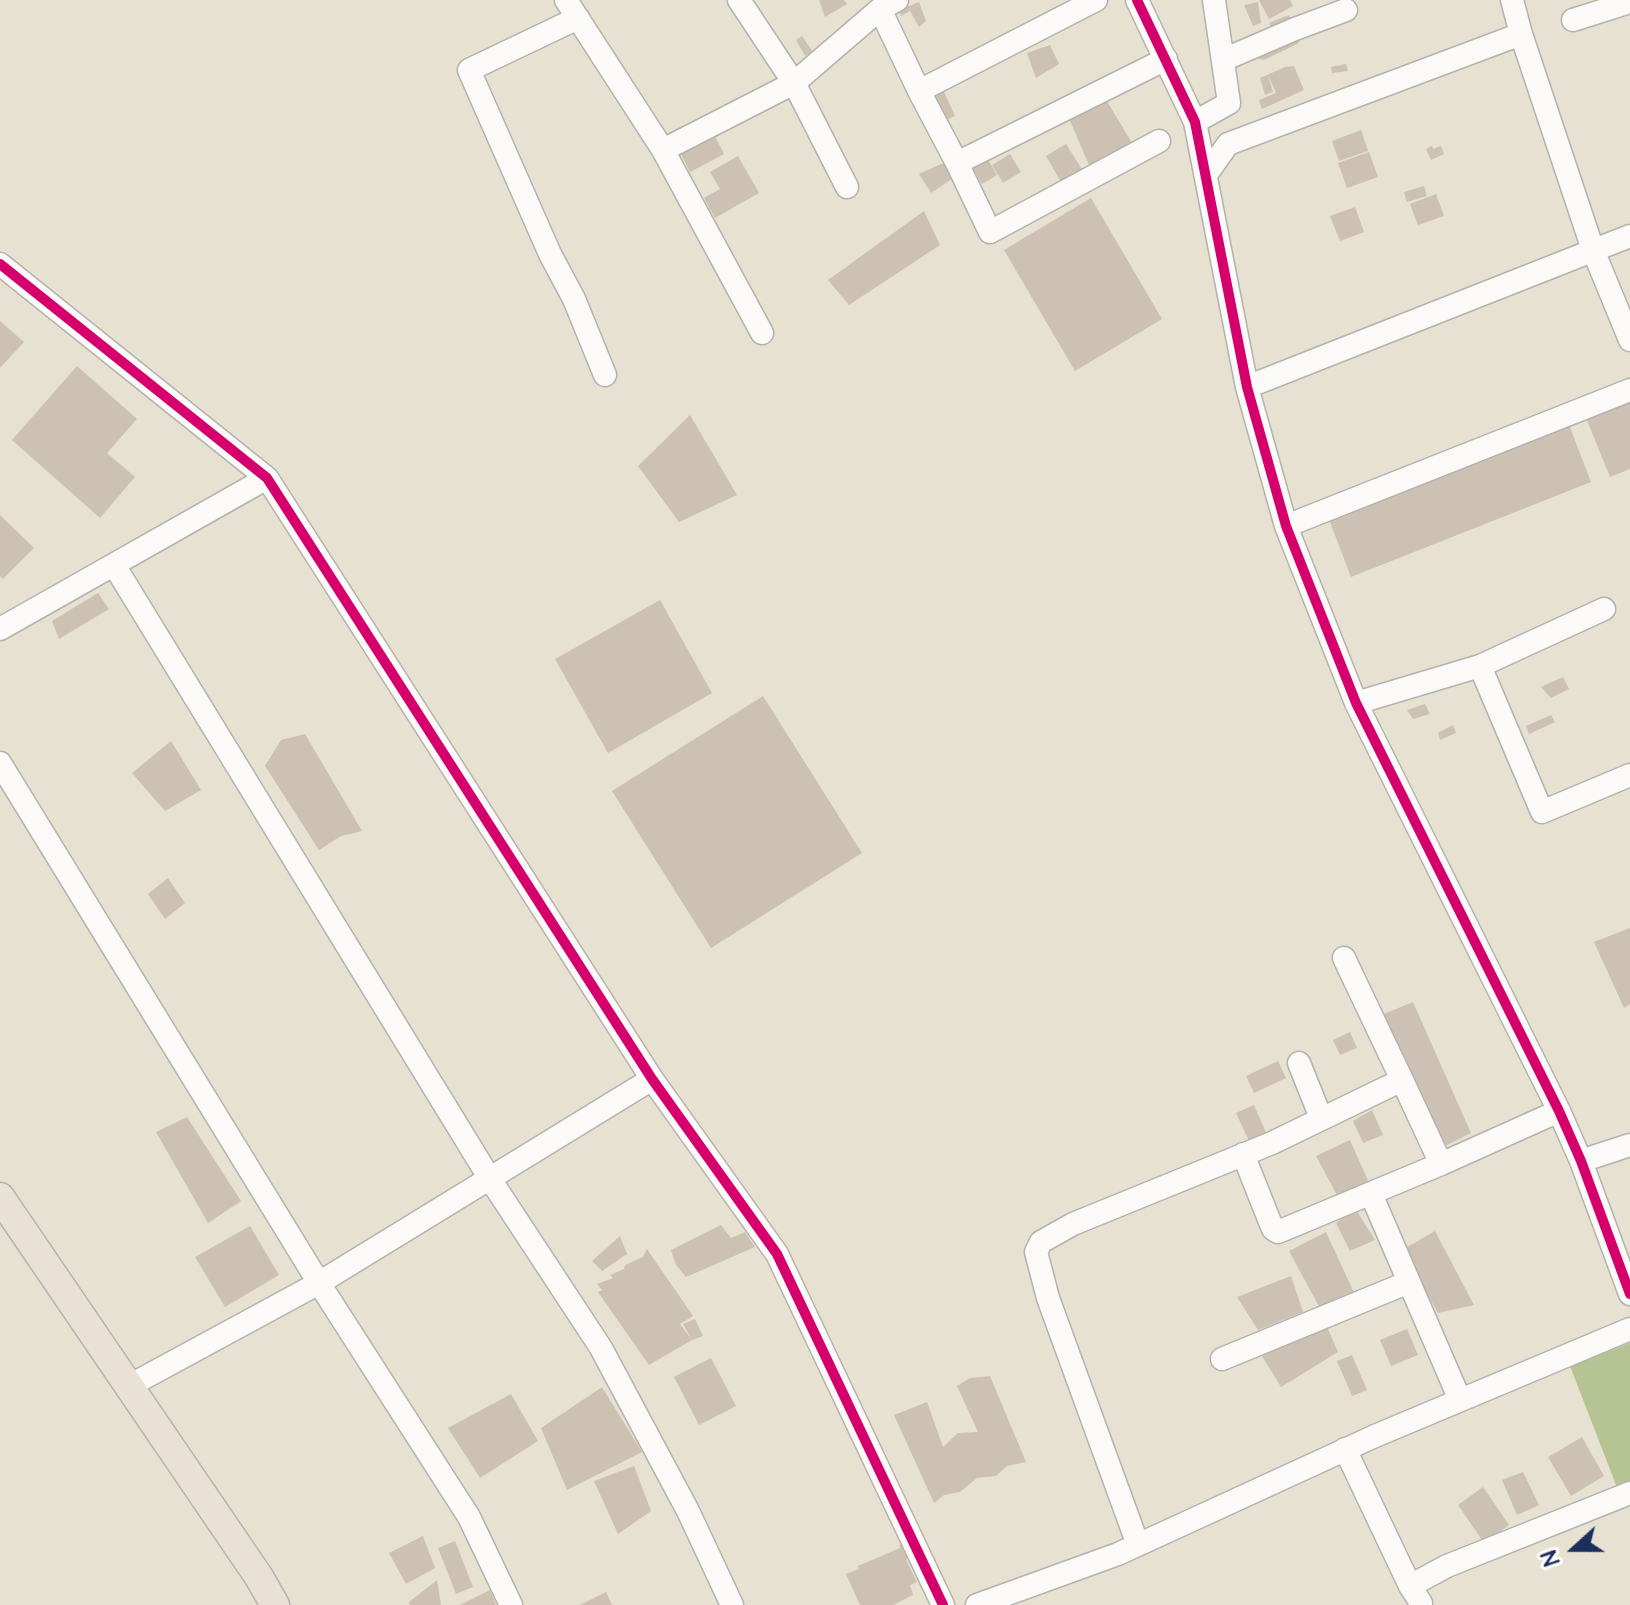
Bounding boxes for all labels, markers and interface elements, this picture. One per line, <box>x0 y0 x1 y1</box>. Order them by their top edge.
north arrow <box>1534 1509 1614 1589</box>
text: N <box>1534 1546 1568 1570</box>

